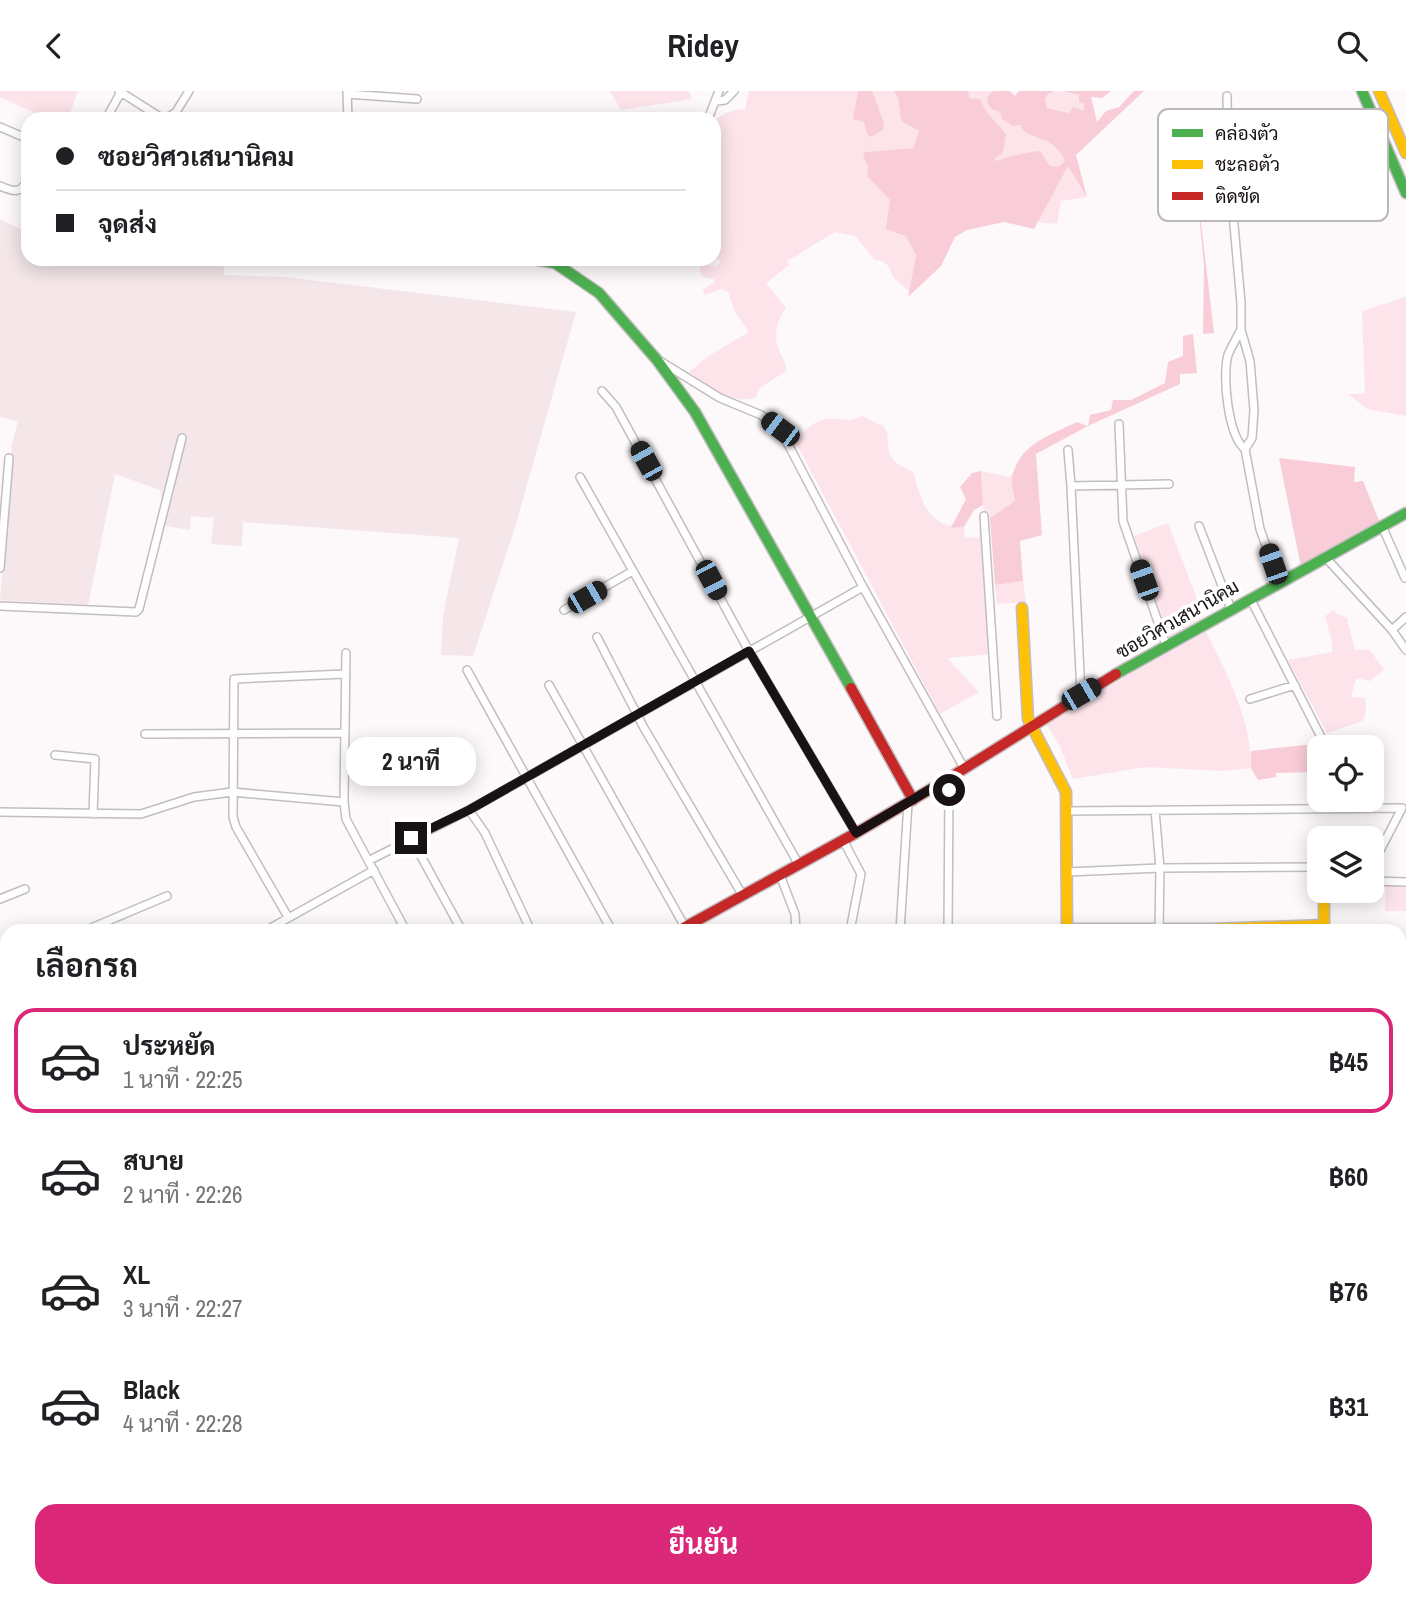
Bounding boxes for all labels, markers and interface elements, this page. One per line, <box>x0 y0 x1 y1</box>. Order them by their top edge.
text: Ridey <box>667 24 739 67</box>
icon: back <box>35 27 73 65</box>
icon: search <box>1333 27 1371 65</box>
legend <box>1158 109 1388 221</box>
text: คล่องตัว <box>1215 120 1279 146</box>
text: ซอยวิศวเสนานิคม <box>98 139 294 174</box>
text: ชะลอตัว <box>1215 151 1280 177</box>
text: ติดขัด <box>1215 183 1260 209</box>
text: จุดส่ง <box>98 206 157 241</box>
car <box>757 408 804 450</box>
car <box>627 438 666 484</box>
car <box>1257 541 1290 587</box>
car <box>692 557 731 603</box>
car <box>1127 557 1162 603</box>
street label: ซอยวิศวเสนานิคม <box>1111 573 1243 665</box>
car <box>564 577 611 617</box>
car <box>1058 674 1105 714</box>
map controls <box>1307 735 1384 903</box>
button: locate <box>1307 735 1384 812</box>
callout: 2 นาที <box>346 737 476 785</box>
text: 2 นาที <box>382 746 440 777</box>
route start <box>933 774 965 806</box>
route end <box>395 822 427 854</box>
button: layers <box>1307 826 1384 903</box>
text: เลือกรถ <box>35 944 138 987</box>
text: ประหยัด <box>123 1028 216 1063</box>
icon: car <box>39 1029 102 1092</box>
text: ฿45 <box>1329 1044 1368 1079</box>
text: 1 นาที · 22:25 <box>123 1064 243 1095</box>
text: สบาย <box>123 1143 184 1178</box>
icon: car <box>39 1144 102 1207</box>
text: ฿60 <box>1329 1159 1368 1194</box>
text: 2 นาที · 22:26 <box>123 1179 243 1210</box>
text: XL <box>123 1257 150 1292</box>
icon: car <box>39 1259 102 1322</box>
text: ฿76 <box>1329 1274 1368 1309</box>
text: 3 นาที · 22:27 <box>123 1293 243 1324</box>
text: Black <box>123 1372 180 1407</box>
icon: car <box>39 1374 102 1437</box>
text: ฿31 <box>1329 1389 1368 1424</box>
text: 4 นาที · 22:28 <box>123 1408 243 1439</box>
button: ยืนยัน <box>35 1504 1372 1584</box>

